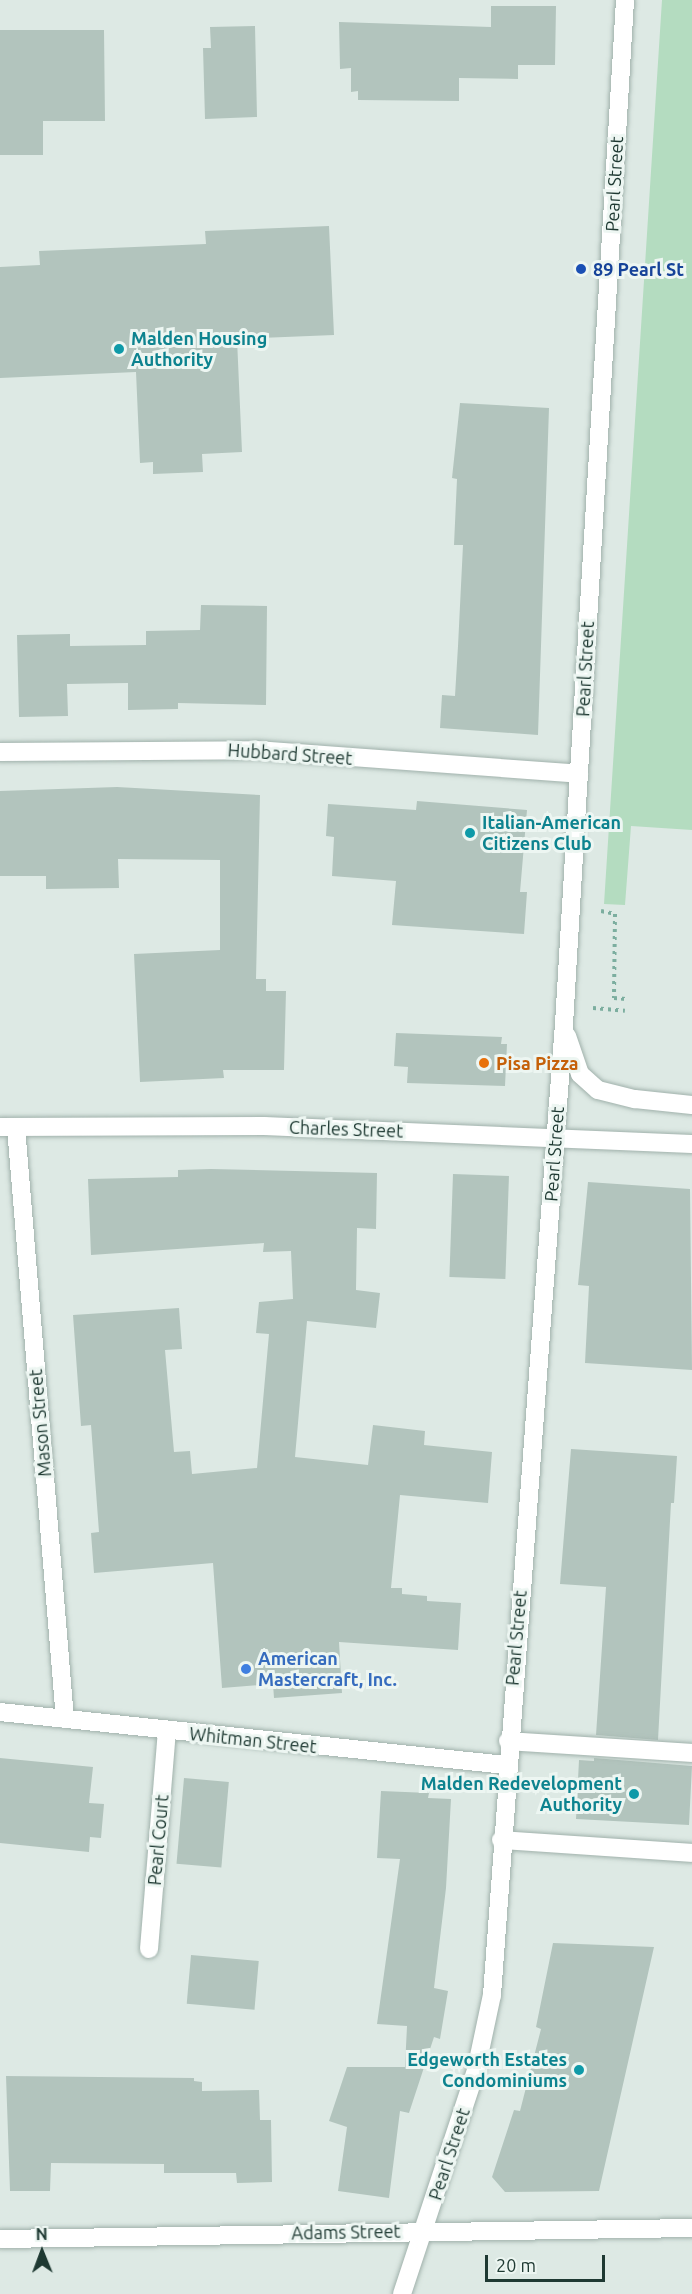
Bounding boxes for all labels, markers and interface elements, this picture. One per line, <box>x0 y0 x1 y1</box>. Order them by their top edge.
street label: Pearl Street <box>601 136 627 232</box>
place label: 89 Pearl St <box>593 258 684 280</box>
marker: 89 Pearl St <box>574 262 588 276</box>
place label: Malden Housing Authority <box>131 328 267 370</box>
marker: Malden Housing Authority <box>112 342 126 356</box>
street label: Pearl Street <box>572 621 598 717</box>
street label: Hubbard Street <box>227 739 353 769</box>
place label: Italian-American Citizens Club <box>482 812 621 854</box>
marker: Italian-American Citizens Club <box>463 826 477 840</box>
place label: Pisa Pizza <box>496 1052 579 1074</box>
marker: Pisa Pizza <box>477 1056 491 1070</box>
street label: Pearl Street <box>540 1106 568 1202</box>
street label: Charles Street <box>289 1116 403 1142</box>
street label: Mason Street <box>25 1368 55 1478</box>
street label: Pearl Street <box>501 1589 531 1687</box>
place label: American Mastercraft, Inc. <box>258 1648 397 1690</box>
marker: American Mastercraft, Inc. <box>239 1662 253 1676</box>
street label: Whitman Street <box>188 1723 318 1757</box>
place label: Malden Redevelopment Authority <box>421 1773 622 1816</box>
marker: Malden Redevelopment Authority <box>627 1787 641 1801</box>
street label: Pearl Court <box>143 1794 173 1886</box>
place label: Edgeworth Estates Condominiums <box>407 2049 567 2092</box>
marker: Edgeworth Estates Condominiums <box>572 2063 586 2077</box>
street label: Pearl Street <box>424 2105 474 2203</box>
street label: Adams Street <box>291 2220 401 2244</box>
north arrow <box>12 2222 72 2282</box>
text: N <box>36 2225 48 2243</box>
scale bar <box>488 2243 608 2281</box>
text: 20 m <box>496 2255 536 2275</box>

